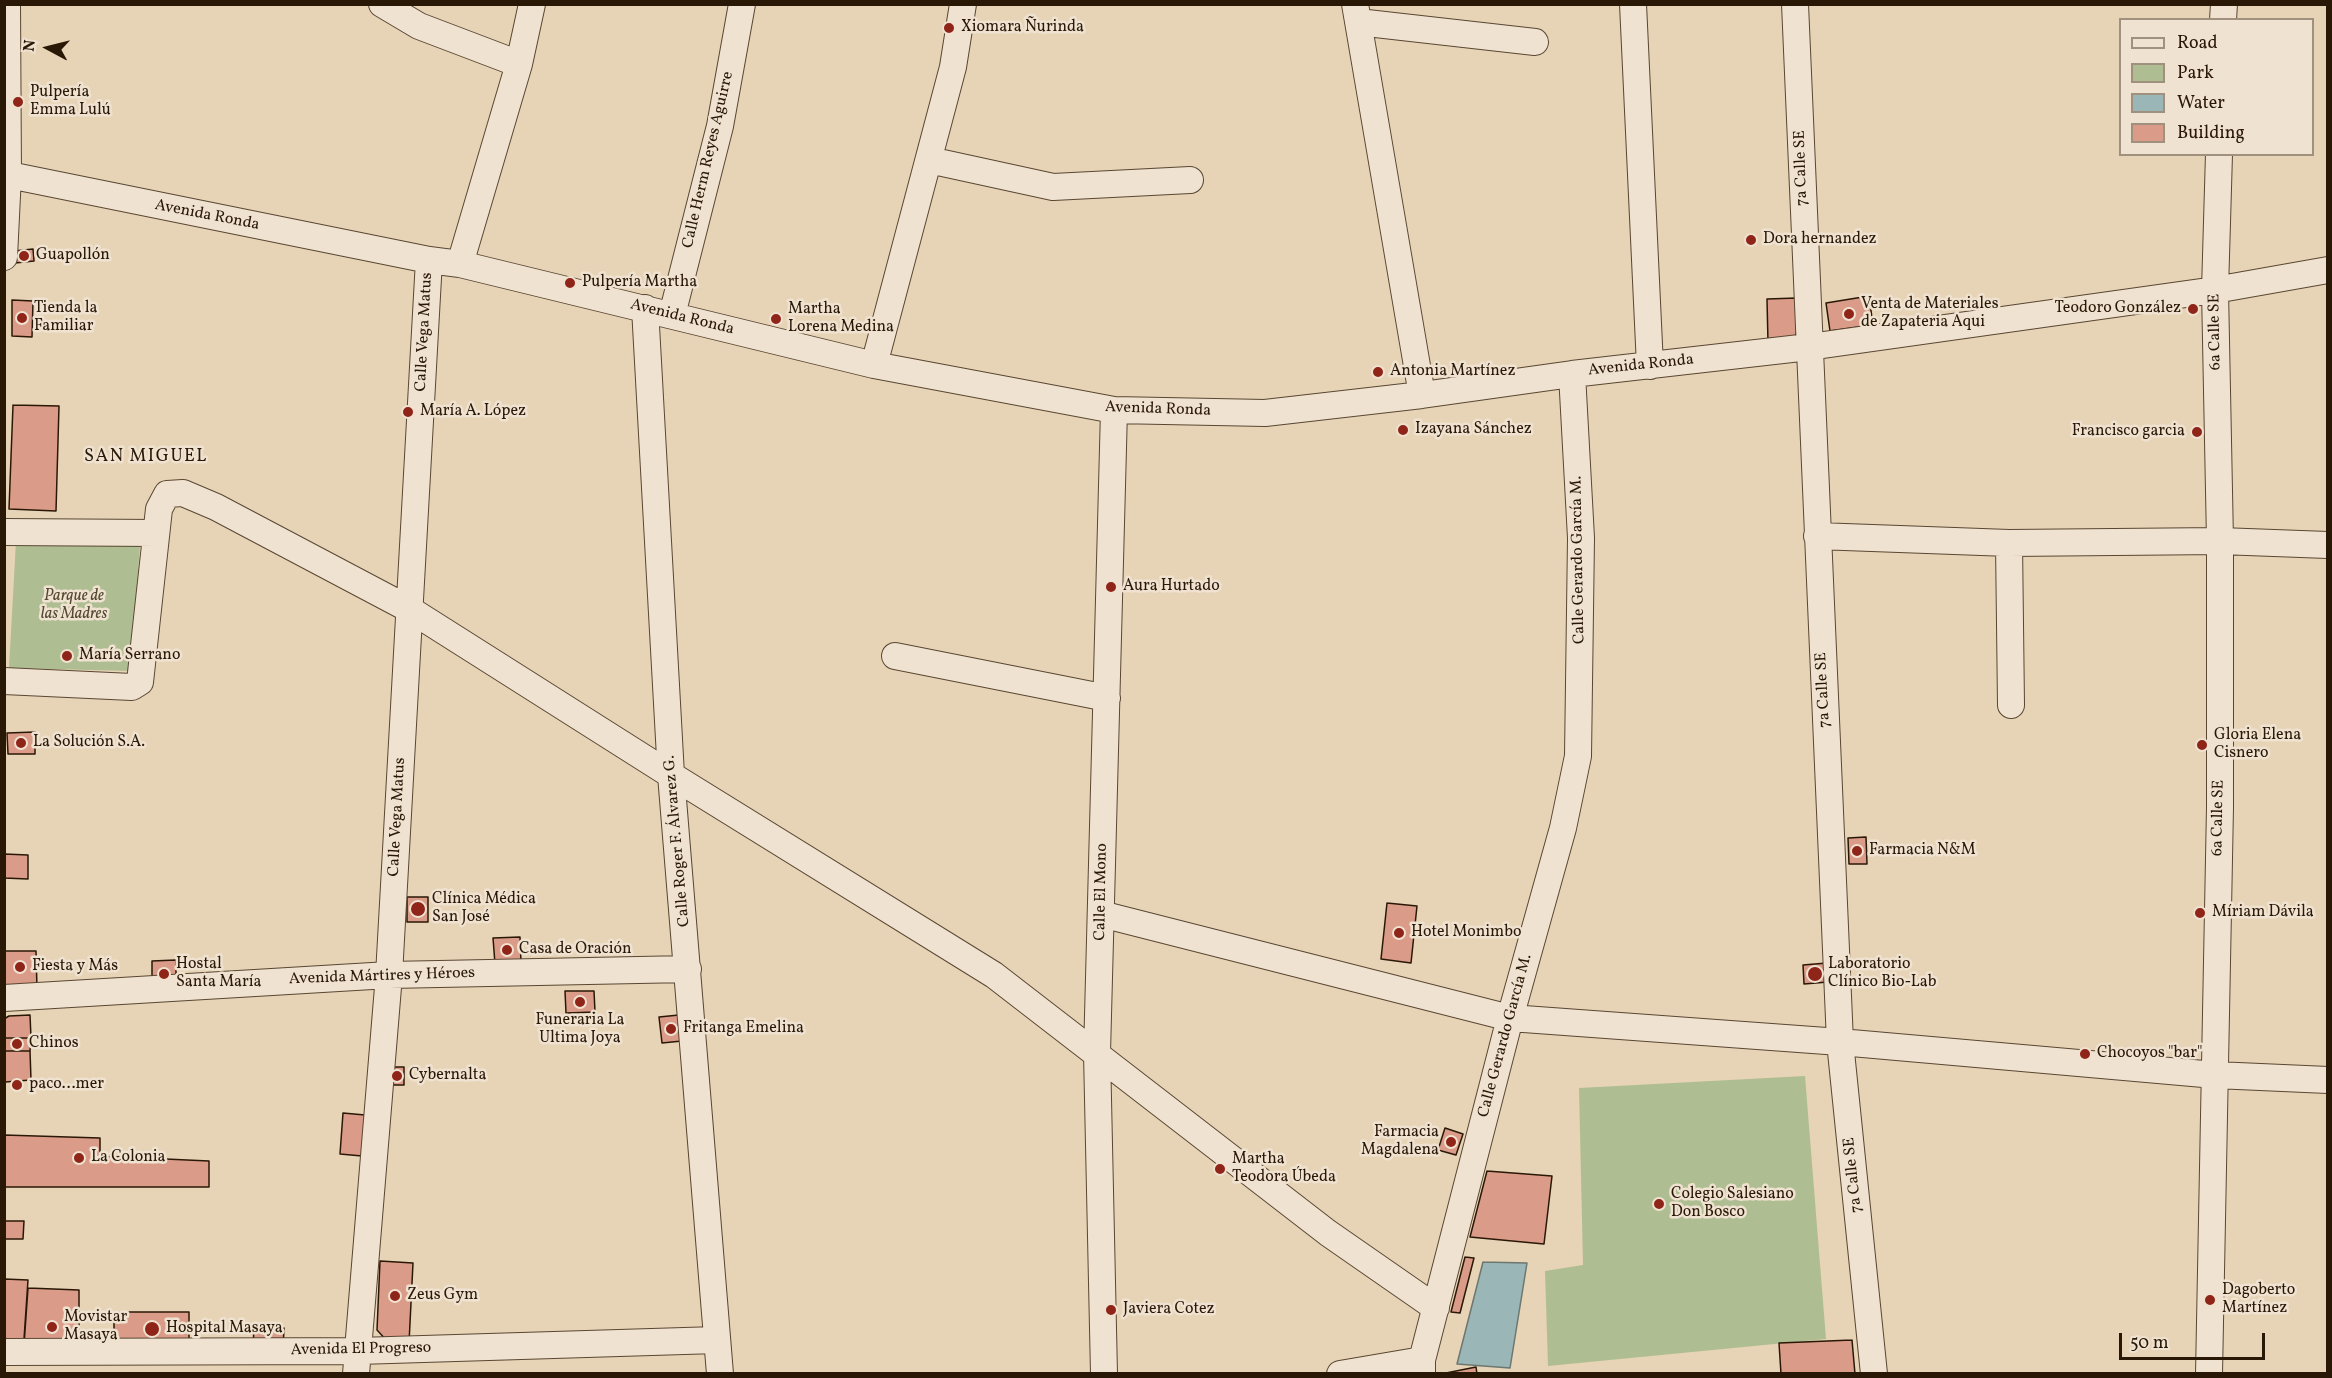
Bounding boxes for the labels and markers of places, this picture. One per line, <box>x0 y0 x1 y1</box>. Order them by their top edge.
place label: Xiomara Ñurinda <box>961 18 1084 38</box>
marker: Xiomara Ñurinda <box>942 21 956 35</box>
place label: Pulpería Emma Lulú <box>30 83 111 121</box>
marker: Pulpería Emma Lulú <box>11 95 25 109</box>
place label: Dora hernandez <box>1763 230 1877 250</box>
marker: Dora hernandez <box>1744 233 1758 247</box>
place label: Guapollón <box>36 246 110 266</box>
marker: Guapollón <box>17 249 31 263</box>
place label: Pulpería Martha <box>582 273 697 293</box>
marker: Pulpería Martha <box>563 276 577 290</box>
place label: Venta de Materiales de Zapateria Aqui <box>1861 295 1999 333</box>
place label: Tienda la Familiar <box>34 299 97 337</box>
place label: Teodoro González <box>2055 299 2181 319</box>
place label: Martha Lorena Medina <box>788 300 894 338</box>
marker: Teodoro González <box>2186 302 2200 316</box>
marker: Venta de Materiales de Zapateria Aqui <box>1842 307 1856 321</box>
marker: Tienda la Familiar <box>15 311 29 325</box>
marker: Martha Lorena Medina <box>769 312 783 326</box>
place label: Antonia Martínez <box>1390 362 1515 382</box>
marker: Antonia Martínez <box>1371 365 1385 379</box>
place label: María A. López <box>420 402 526 422</box>
marker: María A. López <box>401 405 415 419</box>
place label: Izayana Sánchez <box>1415 420 1532 440</box>
place label: Francisco garcia <box>2072 422 2185 442</box>
marker: Izayana Sánchez <box>1396 423 1410 437</box>
marker: Francisco garcia <box>2190 425 2204 439</box>
place label: Aura Hurtado <box>1123 577 1220 597</box>
marker: Aura Hurtado <box>1104 580 1118 594</box>
place label: María Serrano <box>79 646 180 666</box>
marker: María Serrano <box>60 649 74 663</box>
place label: Gloria Elena Cisnero <box>2214 726 2301 764</box>
place label: La Solución S.A. <box>33 733 145 753</box>
marker: La Solución S.A. <box>14 736 28 750</box>
marker: Gloria Elena Cisnero <box>2195 738 2209 752</box>
place label: Farmacia N&M <box>1869 841 1976 861</box>
marker: Farmacia N&M <box>1850 844 1864 858</box>
place label: Clínica Médica San José <box>432 890 536 928</box>
marker: Clínica Médica San José <box>409 900 427 918</box>
place label: Míriam Dávila <box>2212 903 2314 923</box>
marker: Míriam Dávila <box>2193 906 2207 920</box>
place label: Hotel Monimbo <box>1411 923 1521 943</box>
marker: Hotel Monimbo <box>1392 926 1406 940</box>
place label: Casa de Oración <box>519 940 632 960</box>
marker: Casa de Oración <box>500 943 514 957</box>
place label: Hostal Santa María <box>176 955 261 993</box>
place label: Laboratorio Clínico Bio-Lab <box>1828 955 1936 993</box>
place label: Fiesta y Más <box>32 957 118 977</box>
marker: Fiesta y Más <box>13 960 27 974</box>
marker: Laboratorio Clínico Bio-Lab <box>1806 965 1824 983</box>
marker: Hostal Santa María <box>157 967 171 981</box>
marker: Funeraria La Ultima Joya <box>573 995 587 1009</box>
place label: Funeraria La Ultima Joya <box>536 1011 624 1049</box>
place label: Fritanga Emelina <box>683 1019 804 1039</box>
marker: Fritanga Emelina <box>664 1022 678 1036</box>
place label: Chinos <box>29 1034 79 1054</box>
marker: Chinos <box>10 1037 24 1051</box>
place label: Chocoyos "bar" <box>2097 1044 2202 1064</box>
marker: Chocoyos "bar" <box>2078 1047 2092 1061</box>
place label: Cybernalta <box>409 1066 486 1086</box>
marker: Cybernalta <box>390 1069 404 1083</box>
place label: paco...mer <box>29 1075 104 1095</box>
marker: paco...mer <box>10 1078 24 1092</box>
place label: Farmacia Magdalena <box>1361 1123 1439 1161</box>
marker: Farmacia Magdalena <box>1444 1135 1458 1149</box>
place label: La Colonia <box>91 1148 166 1168</box>
place label: Martha Teodora Úbeda <box>1232 1150 1336 1188</box>
marker: La Colonia <box>72 1151 86 1165</box>
marker: Martha Teodora Úbeda <box>1213 1162 1227 1176</box>
place label: Colegio Salesiano Don Bosco <box>1671 1185 1794 1223</box>
marker: Colegio Salesiano Don Bosco <box>1652 1197 1666 1211</box>
place label: Dagoberto Martínez <box>2222 1281 2295 1319</box>
place label: Zeus Gym <box>407 1286 478 1306</box>
marker: Zeus Gym <box>388 1289 402 1303</box>
marker: Dagoberto Martínez <box>2203 1293 2217 1307</box>
place label: Javiera Cotez <box>1123 1300 1214 1320</box>
marker: Javiera Cotez <box>1104 1303 1118 1317</box>
place label: Movistar Masaya <box>64 1308 127 1346</box>
place label: Hospital Masaya <box>166 1319 283 1339</box>
marker: Movistar Masaya <box>45 1320 59 1334</box>
marker: Hospital Masaya <box>143 1320 161 1338</box>

